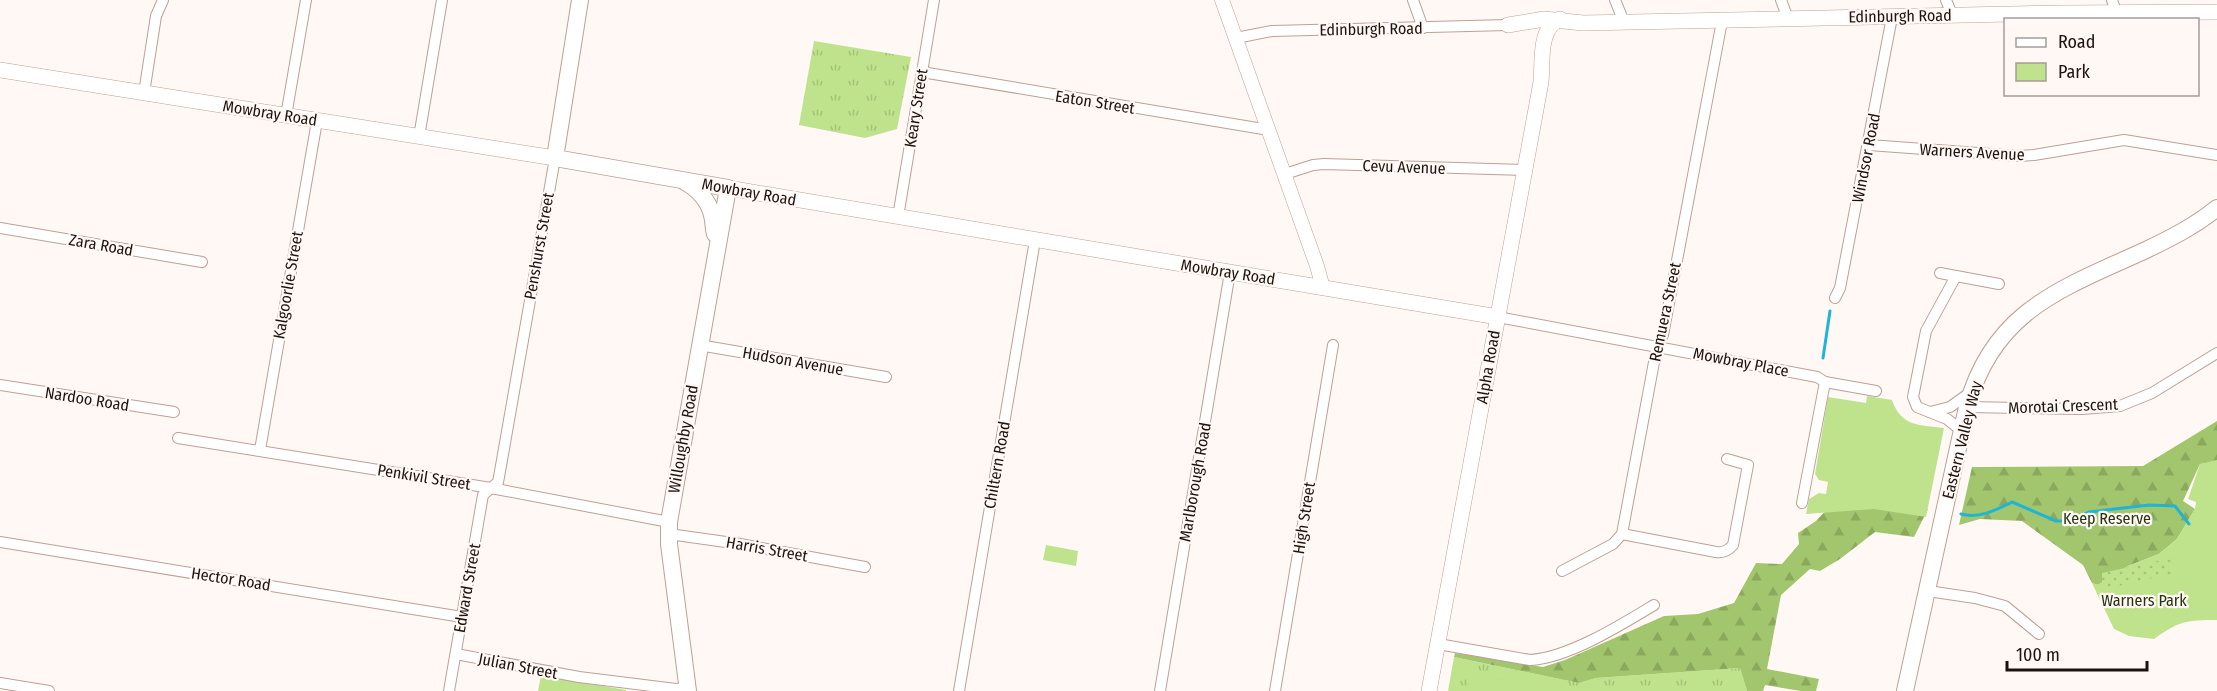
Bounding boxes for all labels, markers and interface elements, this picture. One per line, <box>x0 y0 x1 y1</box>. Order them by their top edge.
street label: Edinburgh Road <box>1848 6 1952 26</box>
legend <box>2004 18 2199 96</box>
street label: Edinburgh Road <box>1319 19 1423 39</box>
text: Road <box>2058 31 2095 53</box>
text: Park <box>2058 61 2091 83</box>
street label: Keary Street <box>900 66 932 149</box>
street label: Eaton Street <box>1054 86 1137 118</box>
street label: Mowbray Road <box>221 96 319 130</box>
street label: Windsor Road <box>1848 112 1884 204</box>
street label: Warners Avenue <box>1919 140 2025 164</box>
street label: Cevu Avenue <box>1362 156 1446 178</box>
street label: Mowbray Road <box>700 174 798 210</box>
street label: Penshurst Street <box>520 190 558 301</box>
street label: Kalgoorlie Street <box>269 229 307 340</box>
street label: Zara Road <box>67 230 135 260</box>
street label: Mowbray Road <box>1179 255 1277 289</box>
street label: Remuera Street <box>1645 260 1685 363</box>
street label: Alpha Road <box>1472 329 1504 405</box>
street label: Hudson Avenue <box>741 343 845 379</box>
street label: Mowbray Place <box>1692 343 1791 381</box>
street label: Eastern Valley Way <box>1938 378 1986 501</box>
street label: Nardoo Road <box>44 383 130 415</box>
street label: Willoughby Road <box>664 383 702 495</box>
street label: Morotai Crescent <box>2008 395 2119 417</box>
street label: Chiltern Road <box>980 420 1014 510</box>
street label: Marlborough Road <box>1175 421 1215 543</box>
street label: Penkivil Street <box>376 460 473 494</box>
street label: High Street <box>1289 480 1319 555</box>
park label: Keep Reserve <box>2063 509 2151 528</box>
street label: Harris Street <box>725 532 810 566</box>
street label: Edward Street <box>450 541 484 634</box>
street label: Hector Road <box>190 563 272 595</box>
park label: Warners Park <box>2101 591 2187 610</box>
scale bar <box>2007 634 2146 672</box>
text: 100 m <box>2016 644 2060 666</box>
street label: Julian Street <box>477 649 560 683</box>

